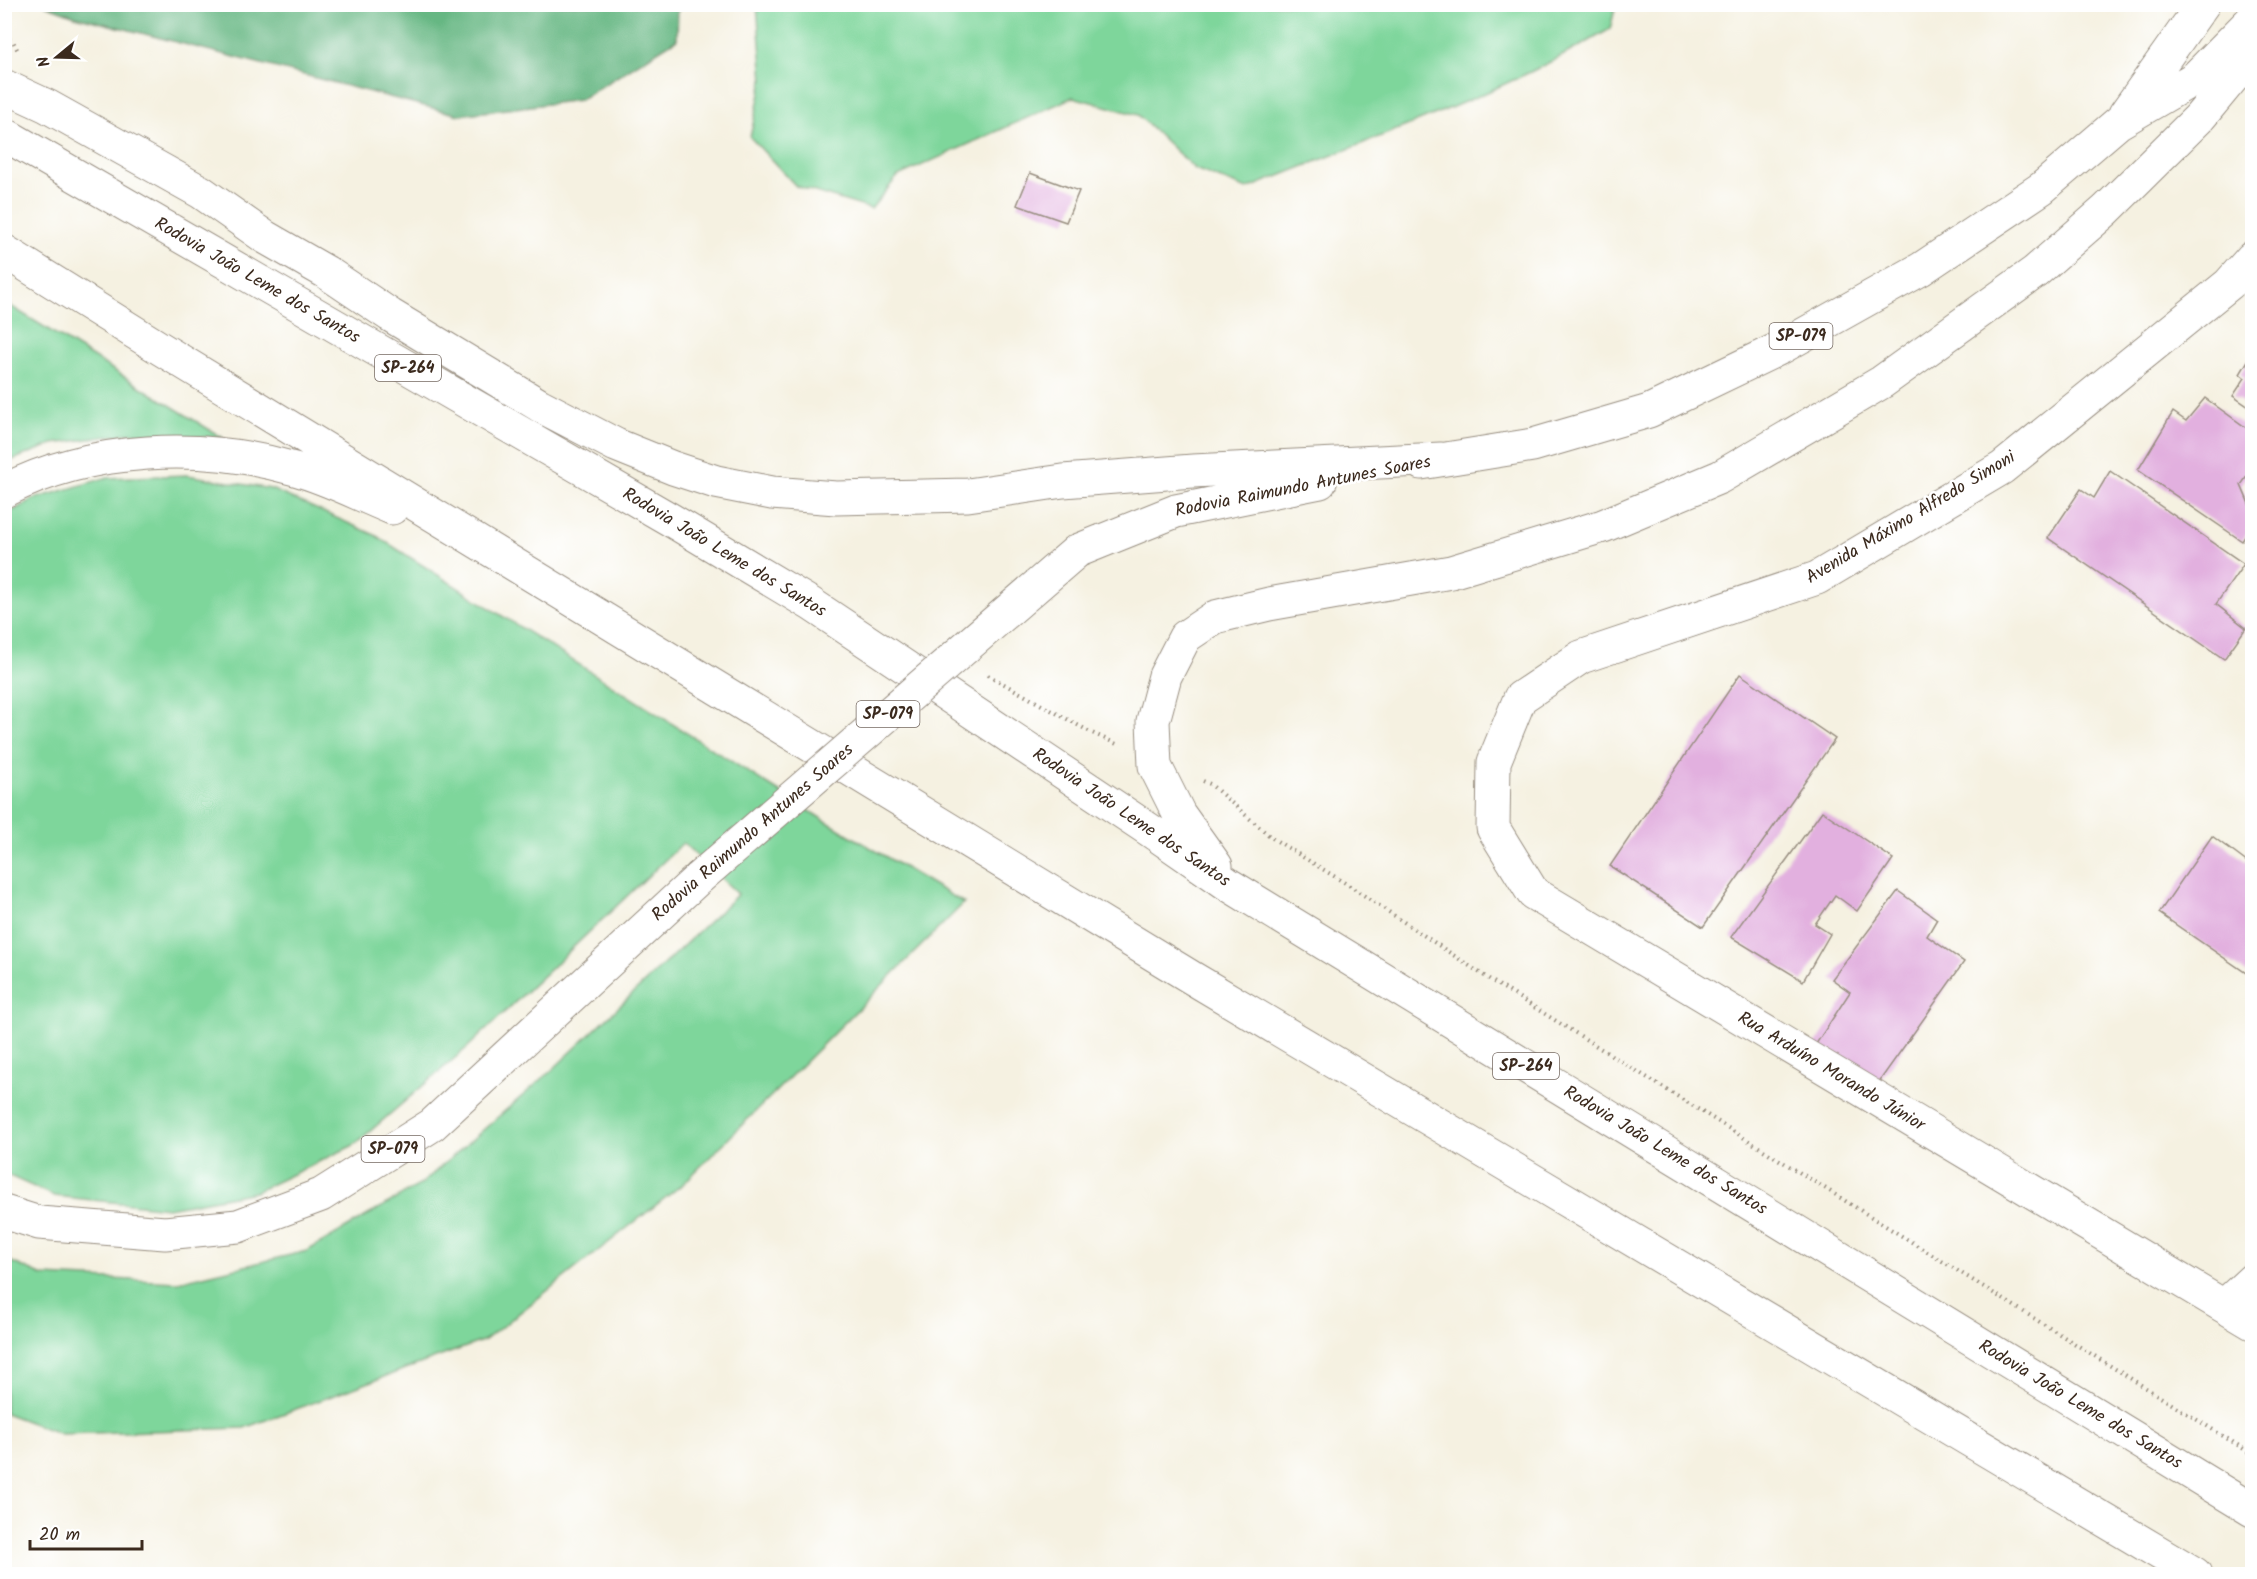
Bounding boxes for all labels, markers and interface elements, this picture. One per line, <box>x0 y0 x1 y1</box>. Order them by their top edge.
north arrow <box>27 27 87 87</box>
text: N <box>31 53 58 70</box>
street label: Rodovia João Leme dos Santos <box>149 210 366 352</box>
road number: SP-079 <box>1770 323 1832 349</box>
road number: SP-264 <box>375 355 441 381</box>
street label: Avenida Máximo Alfredo Simoni <box>1801 443 2022 592</box>
street label: Rodovia Raimundo Antunes Soares <box>1173 448 1434 526</box>
street label: Rodovia João Leme dos Santos <box>616 480 832 626</box>
road number: SP-079 <box>856 701 920 727</box>
street label: Rodovia Raimundo Antunes Soares <box>645 737 861 929</box>
street label: Rodovia João Leme dos Santos <box>1026 741 1236 896</box>
street label: Rua Arduíno Morando Júnior <box>1732 1004 1931 1140</box>
road number: SP-264 <box>1493 1053 1559 1079</box>
street label: Rodovia João Leme dos Santos <box>1557 1078 1773 1224</box>
road number: SP-079 <box>362 1136 424 1162</box>
street label: Rodovia João Leme dos Santos <box>1972 1332 2188 1478</box>
scale bar <box>30 1513 142 1551</box>
text: 20 m <box>39 1521 80 1550</box>

